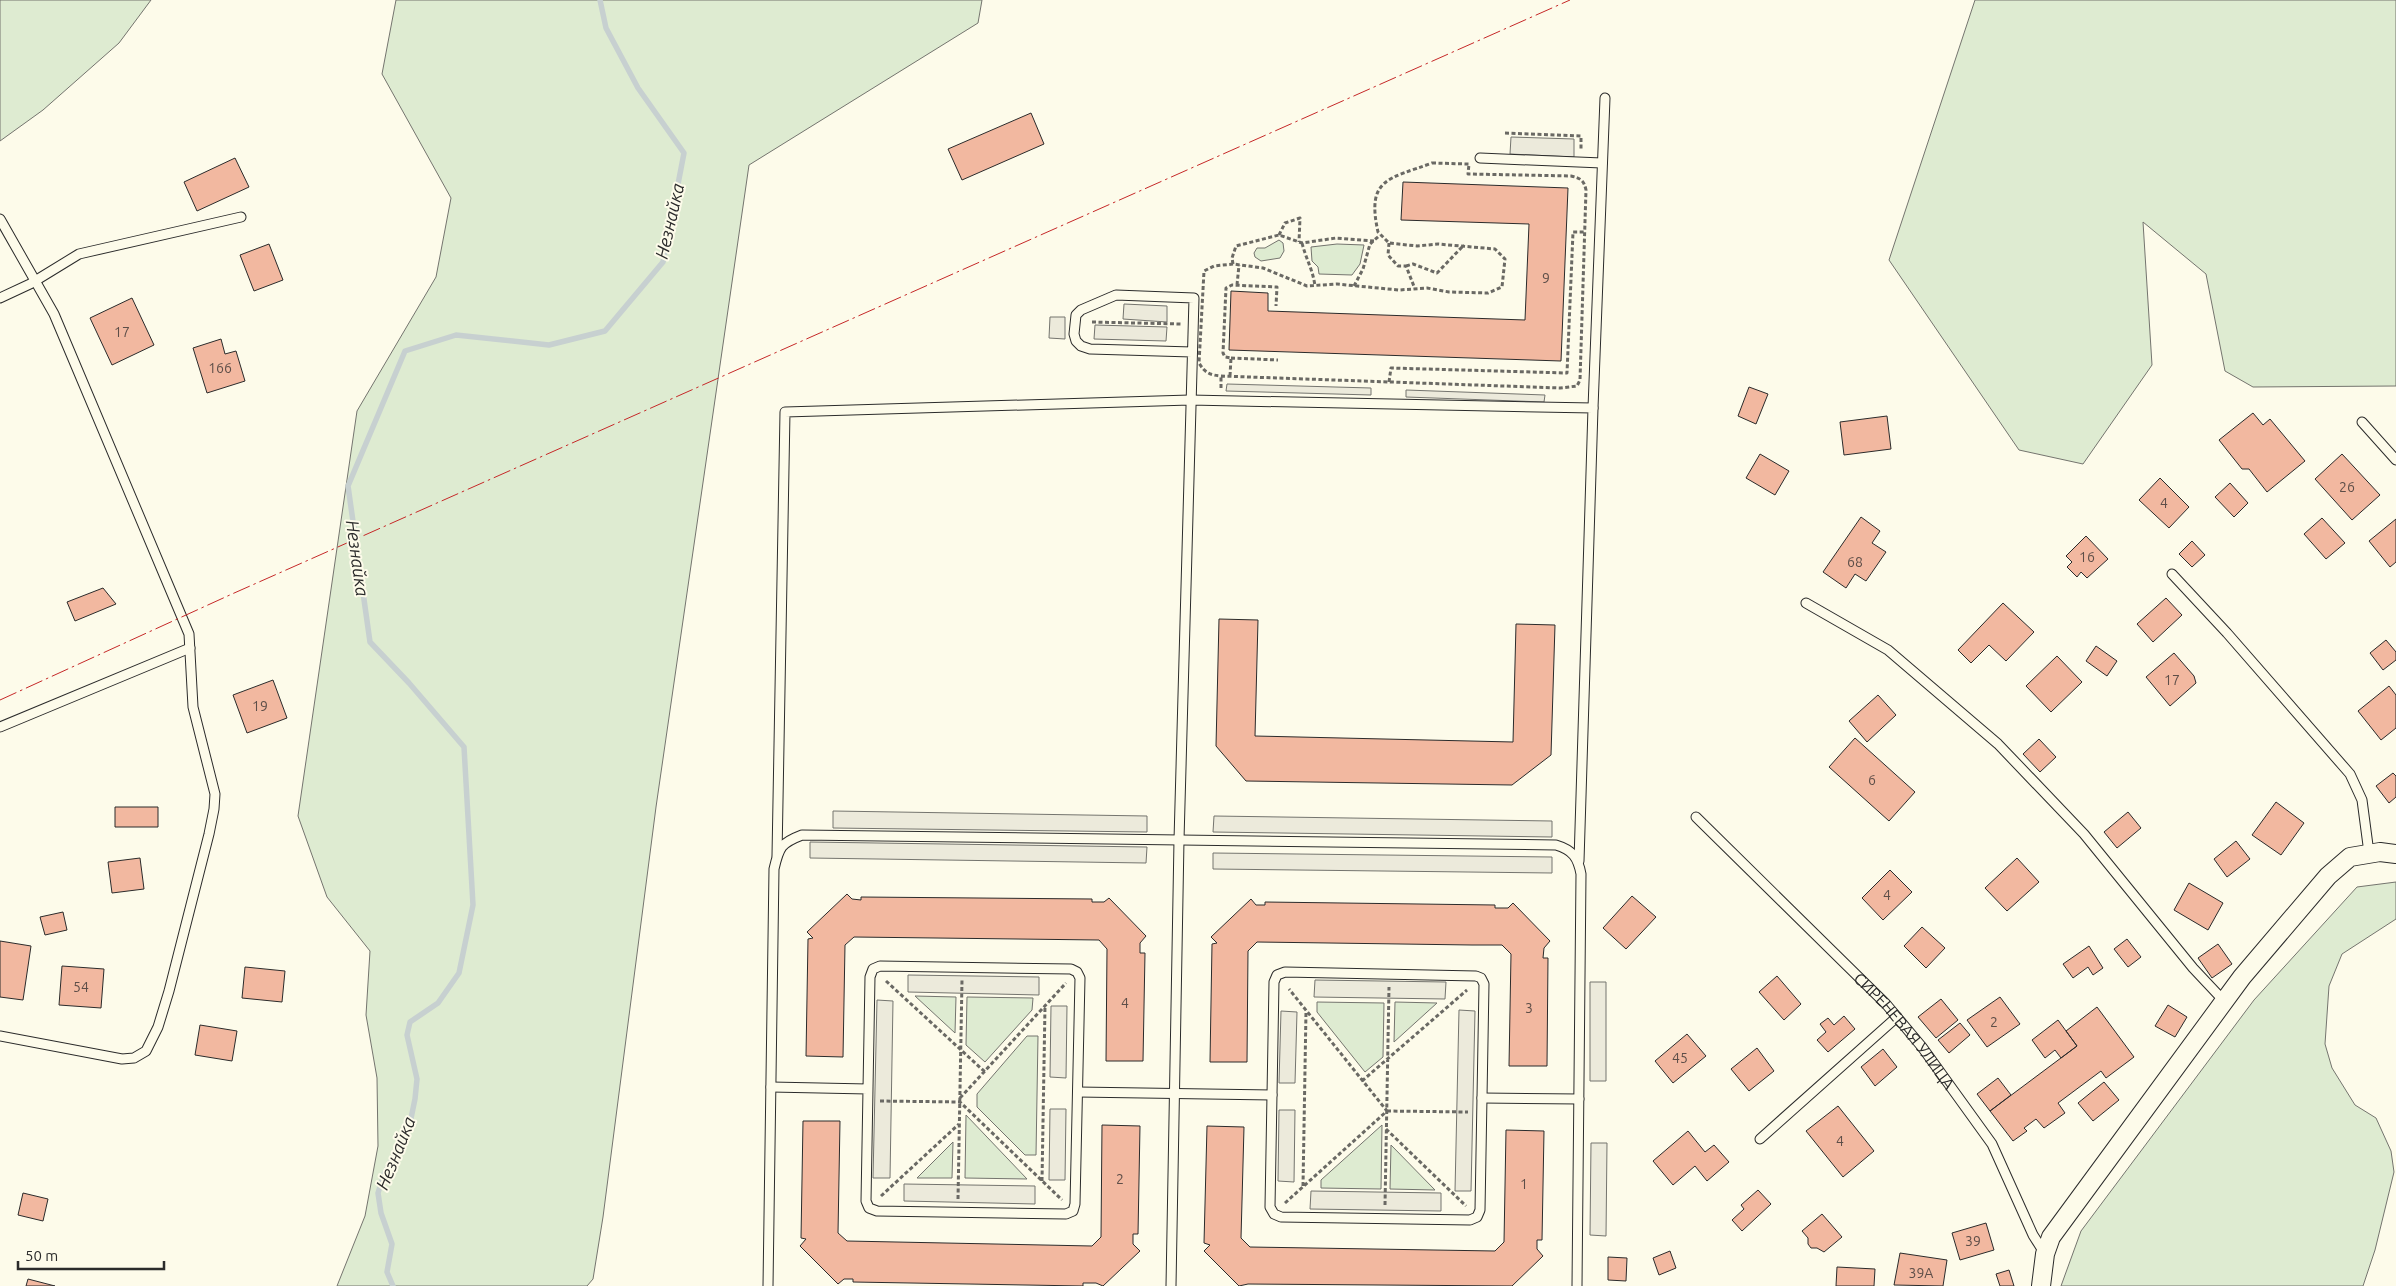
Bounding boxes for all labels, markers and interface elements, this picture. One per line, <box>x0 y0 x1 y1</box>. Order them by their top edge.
water label: Незнайка <box>651 181 687 261</box>
house number: 9 <box>1542 270 1550 286</box>
house number: 17 <box>114 324 130 340</box>
house number: 166 <box>208 360 232 376</box>
house number: 26 <box>2339 479 2355 495</box>
house number: 4 <box>2160 495 2168 511</box>
water label: Незнайка <box>343 519 373 598</box>
house number: 16 <box>2079 549 2095 565</box>
house number: 68 <box>1847 554 1863 570</box>
house number: 17 <box>2164 672 2180 688</box>
house number: 19 <box>252 698 268 714</box>
house number: 6 <box>1868 772 1876 788</box>
house number: 4 <box>1883 887 1891 903</box>
street label: СИРЕНЕВАЯ УЛИЦА <box>1850 969 1959 1093</box>
house number: 54 <box>73 979 89 995</box>
house number: 4 <box>1121 995 1129 1011</box>
house number: 3 <box>1525 1000 1533 1016</box>
house number: 2 <box>1990 1014 1998 1030</box>
house number: 45 <box>1672 1050 1688 1066</box>
water label: Незнайка <box>371 1113 419 1192</box>
house number: 4 <box>1836 1133 1844 1149</box>
house number: 2 <box>1116 1171 1124 1187</box>
house number: 1 <box>1520 1176 1528 1192</box>
house number: 39 <box>1965 1233 1981 1249</box>
scale bar <box>18 1238 164 1270</box>
text: 50 m <box>25 1247 58 1264</box>
house number: 39А <box>1909 1265 1933 1281</box>

